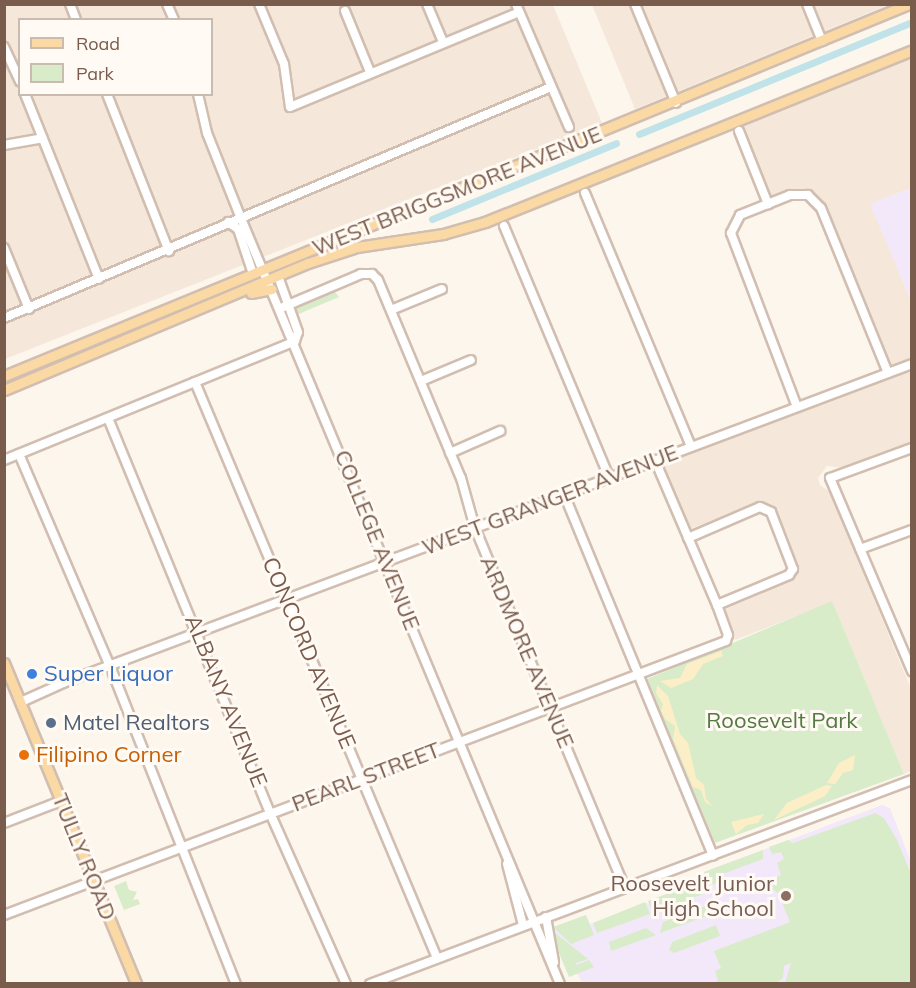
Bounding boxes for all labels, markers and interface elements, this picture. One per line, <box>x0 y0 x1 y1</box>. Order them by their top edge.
legend <box>18 18 213 96</box>
text: Road <box>76 32 120 55</box>
text: Park <box>76 62 114 85</box>
street label: WEST BRIGGSMORE AVENUE <box>308 121 606 261</box>
street label: WEST GRANGER AVENUE <box>418 439 682 561</box>
street label: COLLEGE AVENUE <box>329 446 425 634</box>
street label: ARDMORE AVENUE <box>475 552 579 752</box>
street label: CONCORD AVENUE <box>257 553 361 753</box>
street label: ALBANY AVENUE <box>179 611 273 791</box>
place label: Super Liquor <box>44 661 173 687</box>
marker: Super Liquor <box>25 667 39 681</box>
park label: Roosevelt Park <box>706 708 858 734</box>
place label: Matel Realtors <box>63 710 210 736</box>
marker: Matel Realtors <box>44 716 58 730</box>
street label: PEARL STREET <box>288 737 444 817</box>
place label: Filipino Corner <box>36 742 181 768</box>
marker: Filipino Corner <box>17 748 31 762</box>
street label: TULLY ROAD <box>47 790 121 924</box>
place label: Roosevelt Junior High School <box>610 870 774 921</box>
marker: Roosevelt Junior High School <box>779 889 793 903</box>

